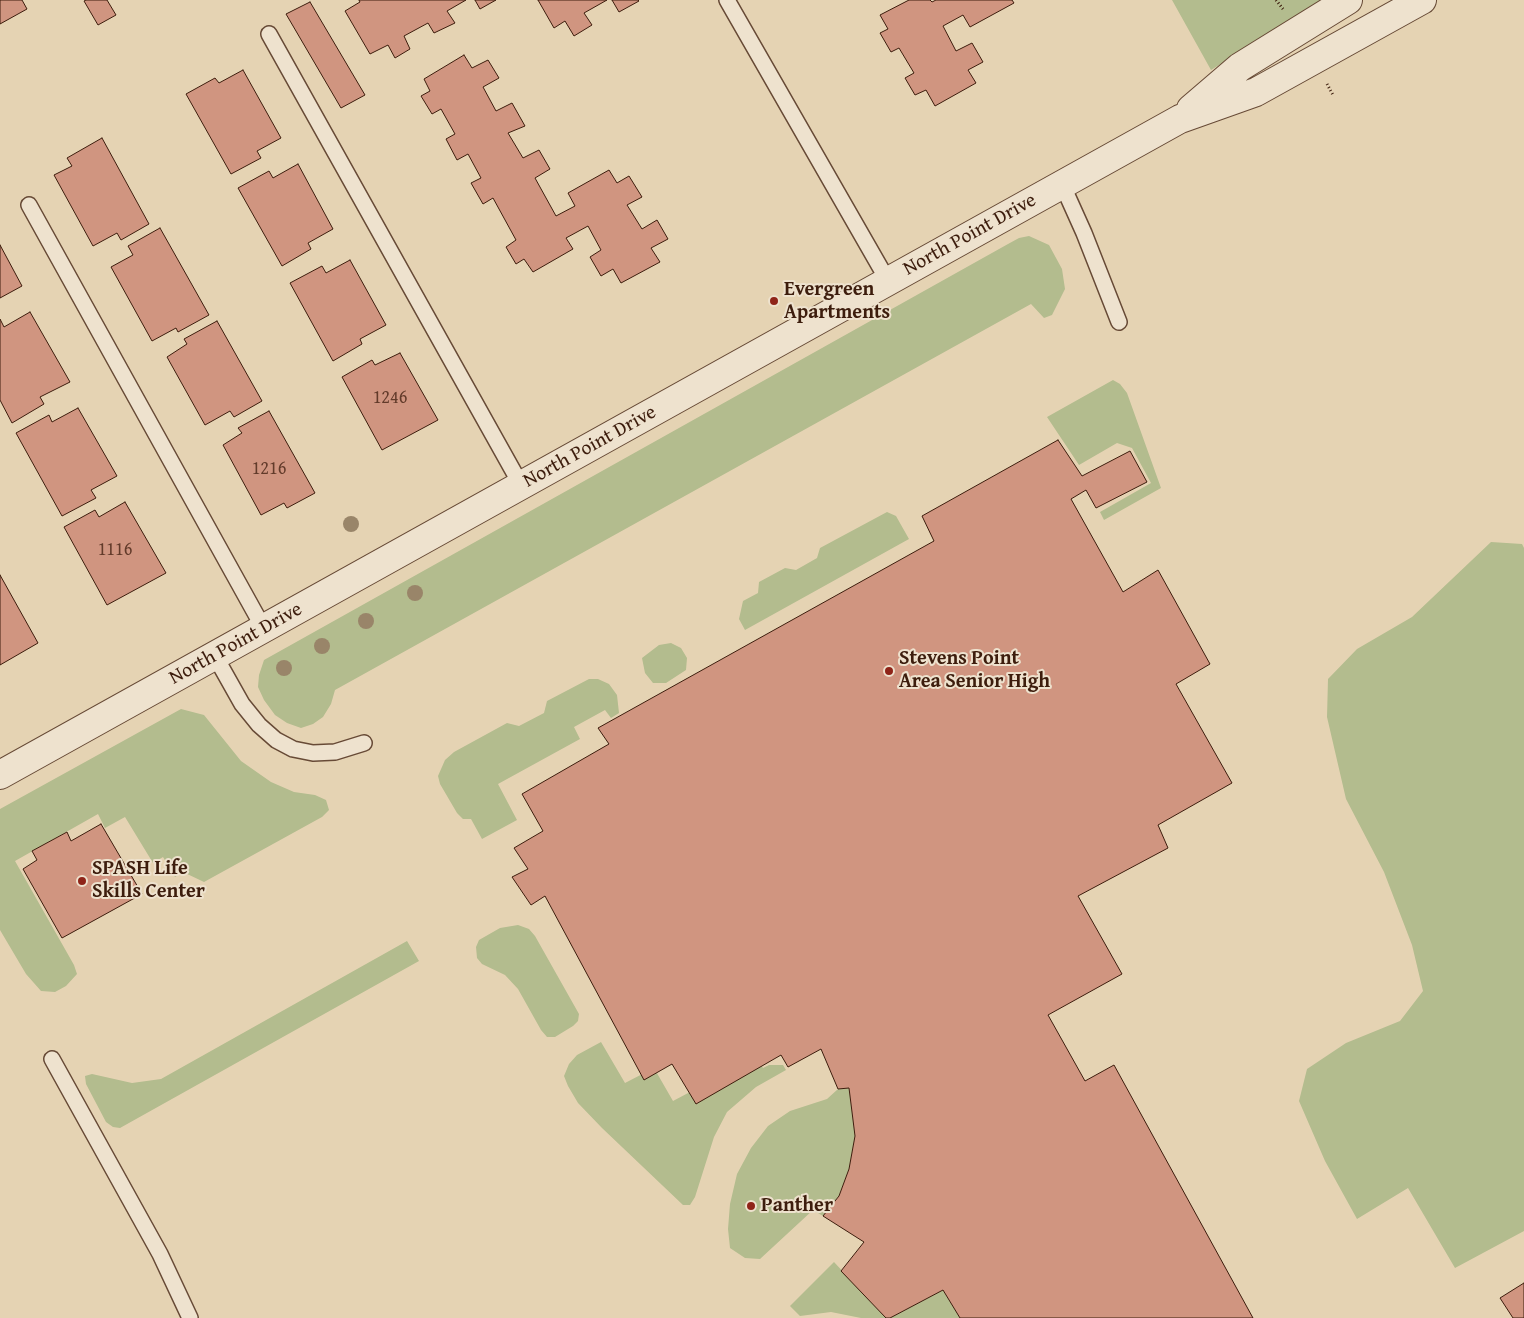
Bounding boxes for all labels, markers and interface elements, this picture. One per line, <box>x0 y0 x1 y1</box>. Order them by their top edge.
street label: North Point Drive <box>899 189 1041 281</box>
place label: Evergreen Apartments <box>784 278 890 325</box>
marker: Evergreen Apartments <box>768 295 780 307</box>
house number: 1246 <box>373 387 407 409</box>
street label: North Point Drive <box>519 401 661 493</box>
house number: 1216 <box>252 458 286 480</box>
house number: 1116 <box>98 539 132 561</box>
street label: North Point Drive <box>165 598 307 690</box>
place label: Stevens Point Area Senior High <box>899 647 1050 694</box>
marker: Stevens Point Area Senior High <box>883 665 895 677</box>
place label: SPASH Life Skills Center <box>92 857 205 904</box>
marker: SPASH Life Skills Center <box>76 875 88 887</box>
place label: Panther <box>761 1194 833 1218</box>
marker: Panther <box>745 1200 757 1212</box>

